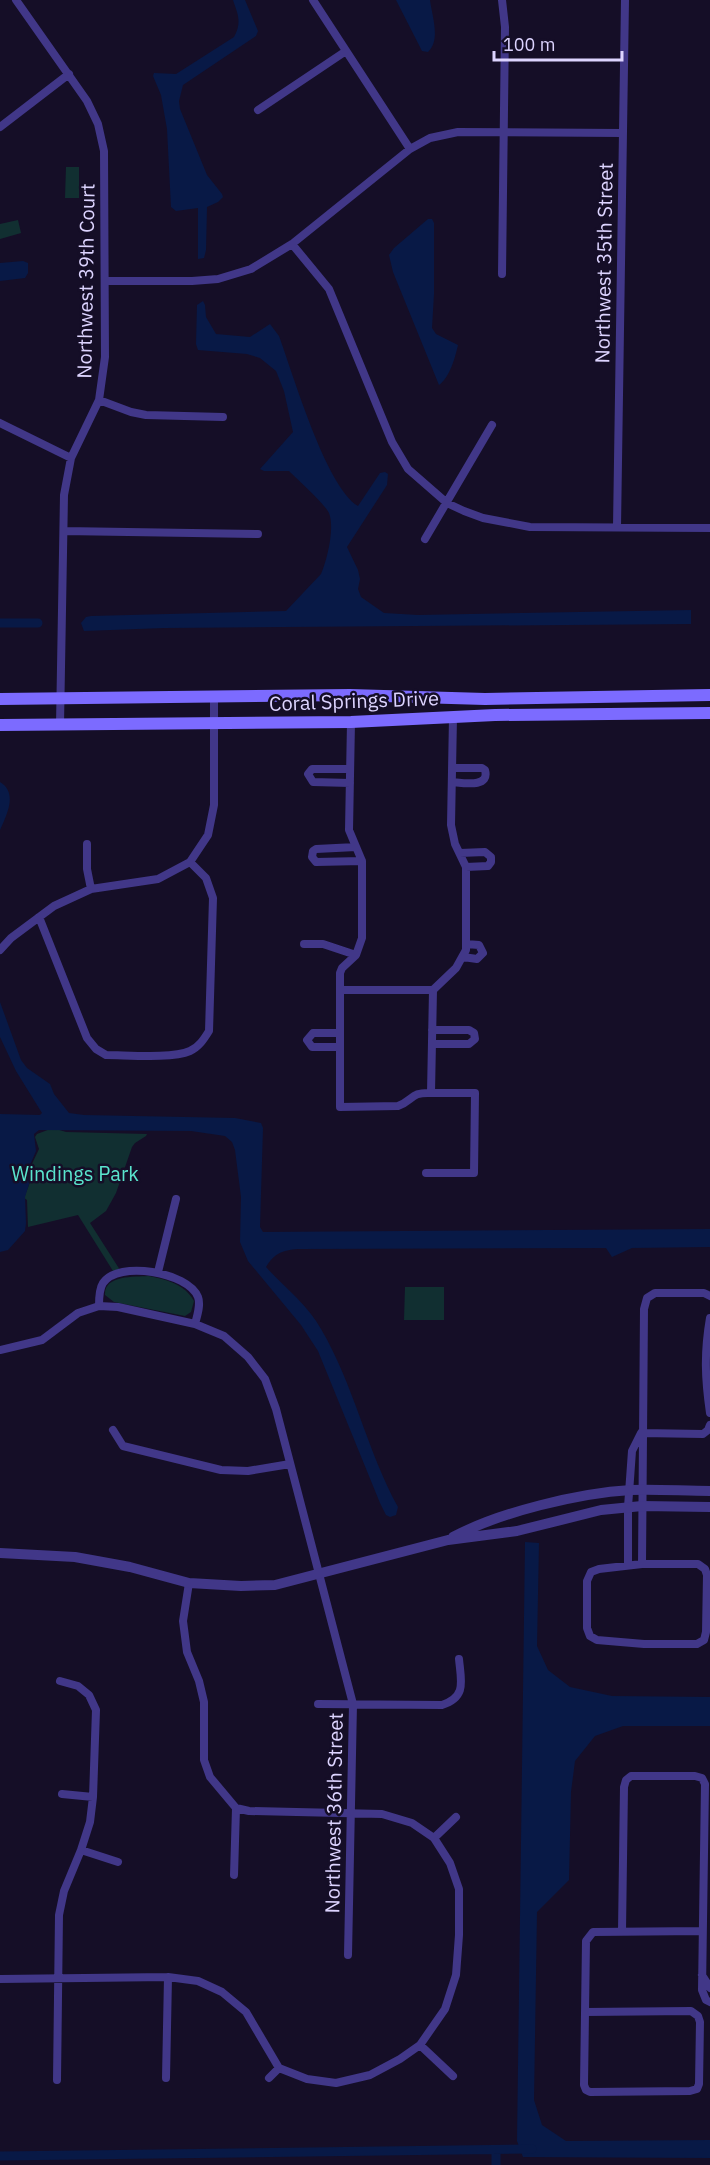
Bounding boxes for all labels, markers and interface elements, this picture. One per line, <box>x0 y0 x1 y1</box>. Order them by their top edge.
scale bar <box>494 24 622 62</box>
text: 100 m <box>503 33 555 56</box>
street label: Northwest 35th Street <box>588 162 619 364</box>
street label: Northwest 39th Court <box>70 183 101 379</box>
street label: Coral Springs Drive <box>269 684 439 717</box>
park label: Windings Park <box>11 1160 139 1187</box>
street label: Northwest 36th Street <box>318 1712 349 1914</box>

